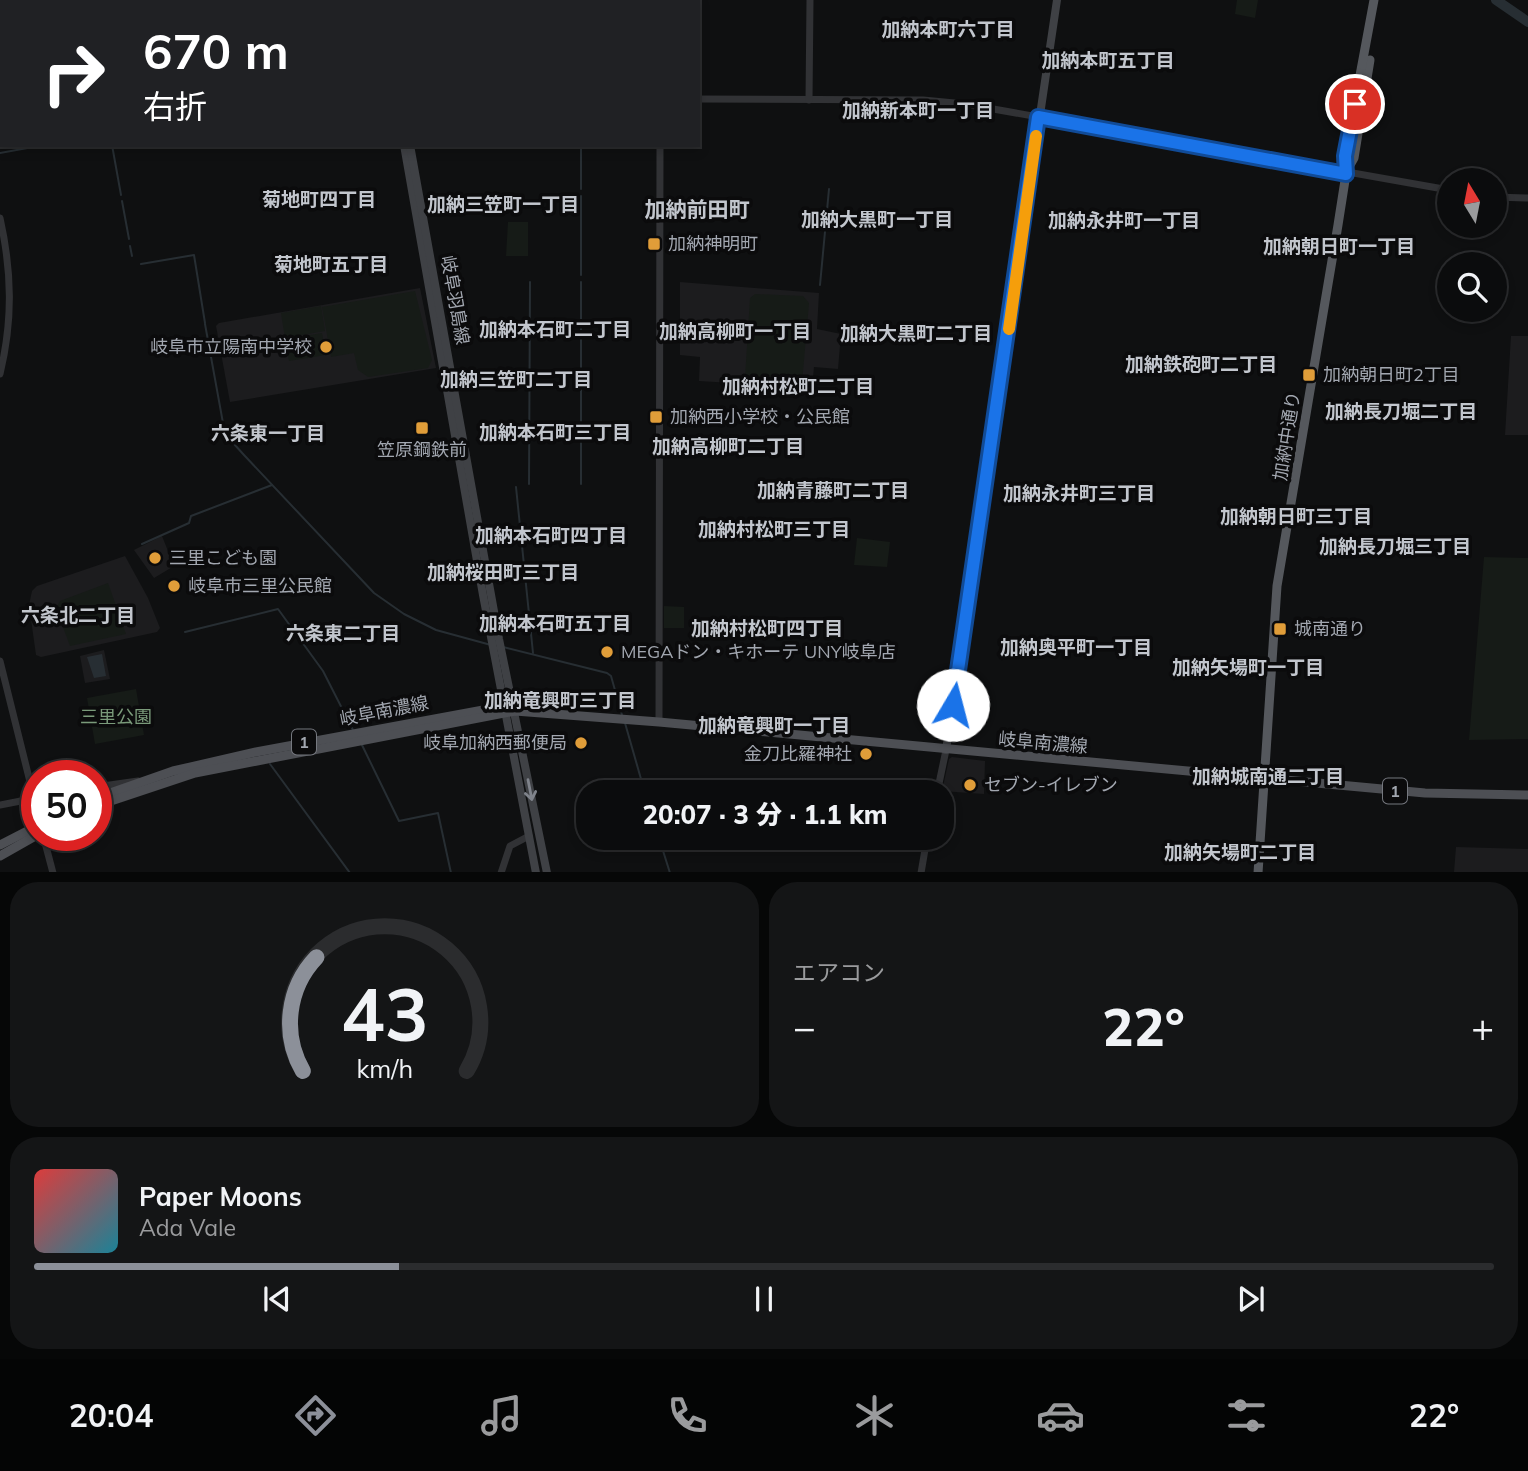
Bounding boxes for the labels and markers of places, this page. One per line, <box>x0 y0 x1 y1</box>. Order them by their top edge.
pin <box>1325 74 1385 134</box>
place label: 加納神明町 <box>668 232 758 255</box>
marker: 加納神明町 <box>646 236 662 252</box>
place label: 岐阜市立陽南中学校 <box>150 335 312 358</box>
marker: 岐阜市立陽南中学校 <box>318 339 334 355</box>
place label: 加納朝日町2丁目 <box>1323 363 1460 386</box>
marker: 加納朝日町2丁目 <box>1301 367 1317 383</box>
place label: 加納西小学校・公民館 <box>670 405 850 428</box>
marker: 加納西小学校・公民館 <box>648 409 664 425</box>
marker: 笠原鋼鉄前 <box>414 420 430 436</box>
place label: 笠原鋼鉄前 <box>377 438 467 461</box>
place label: 三里こども園 <box>169 546 277 569</box>
marker: 三里こども園 <box>147 550 163 566</box>
place label: 岐阜市三里公民館 <box>188 574 332 597</box>
marker: 岐阜市三里公民館 <box>166 578 182 594</box>
place label: 城南通り <box>1294 617 1366 640</box>
marker: 城南通り <box>1272 621 1288 637</box>
place label: MEGAドン・キホーテ UNY岐阜店 <box>621 640 896 663</box>
marker: MEGAドン・キホーテ UNY岐阜店 <box>599 644 615 660</box>
place label: 岐阜加納西郵便局 <box>423 731 567 754</box>
marker: 岐阜加納西郵便局 <box>573 735 589 751</box>
place label: 金刀比羅神社 <box>744 742 852 765</box>
marker: 金刀比羅神社 <box>858 746 874 762</box>
place label: セブン-イレブン <box>984 773 1118 796</box>
marker: セブン-イレブン <box>962 777 978 793</box>

